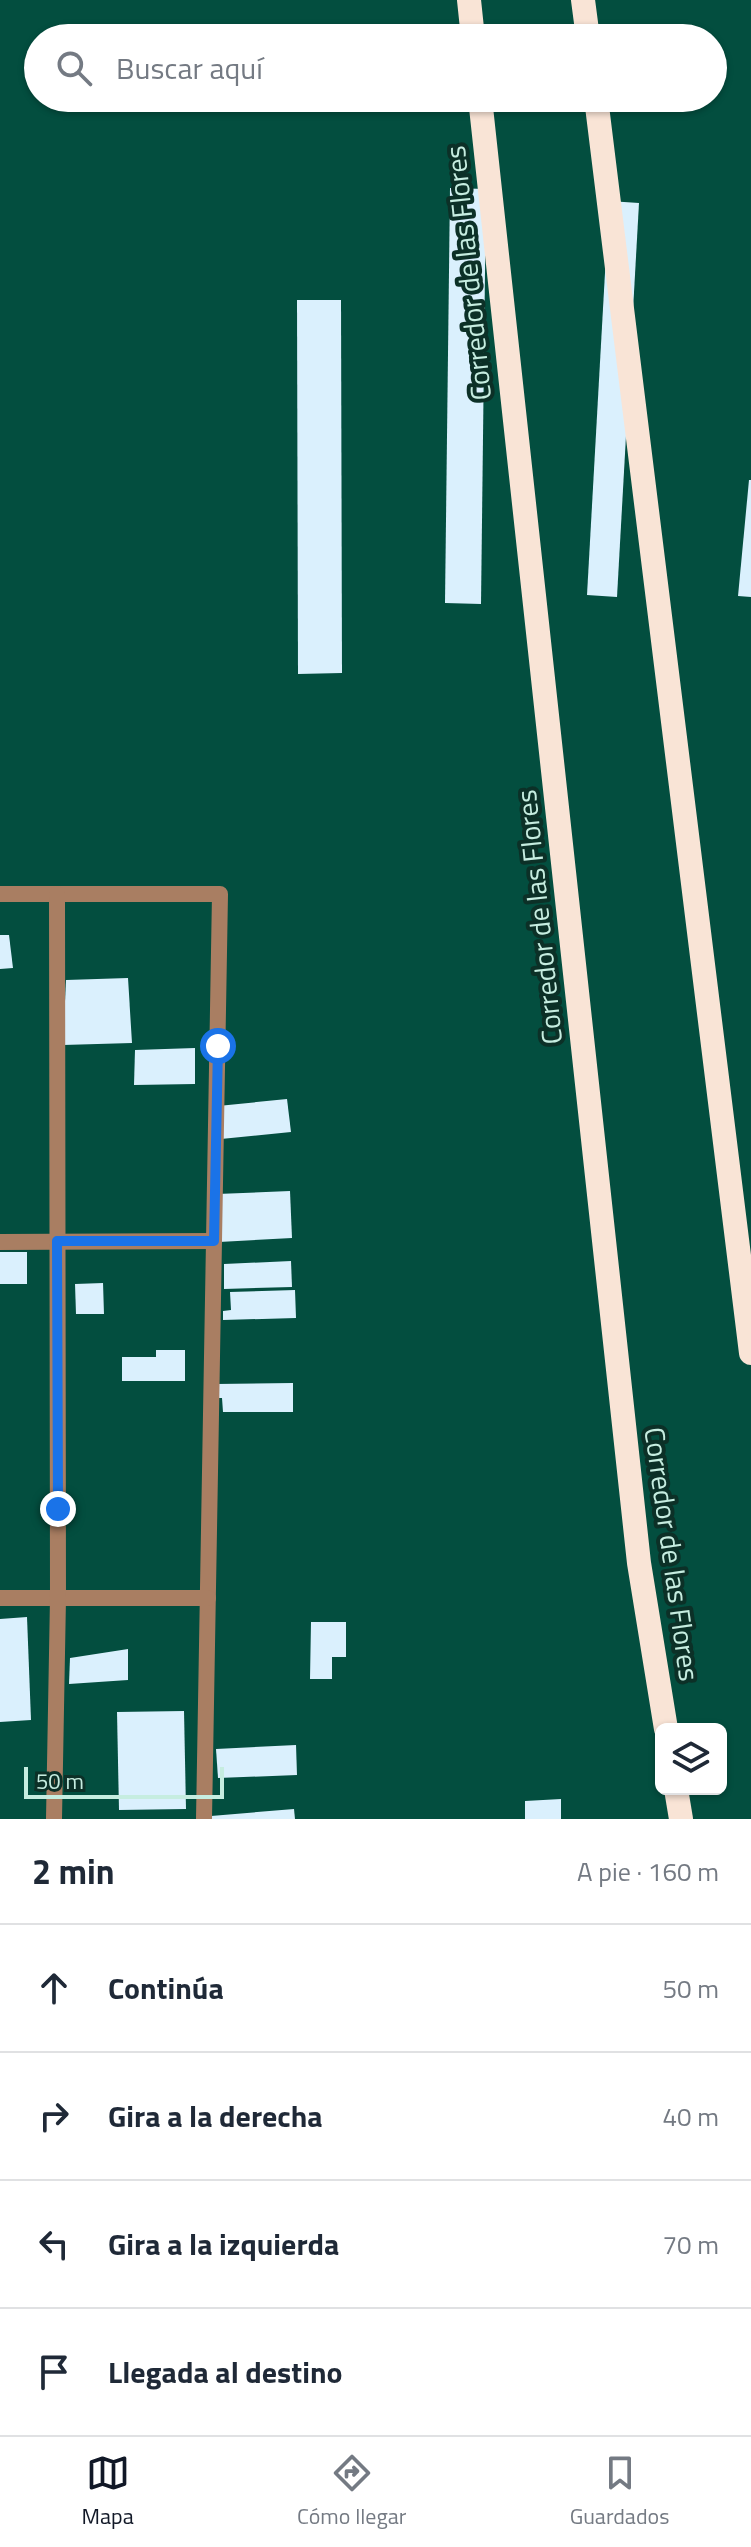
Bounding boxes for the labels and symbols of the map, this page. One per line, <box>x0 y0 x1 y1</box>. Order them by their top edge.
street label: Corredor de las Flores <box>433 144 502 402</box>
street label: Corredor de las Flores <box>504 788 573 1046</box>
route start <box>200 1028 236 1064</box>
street label: Corredor de las Flores <box>633 1424 712 1684</box>
route end <box>40 1491 76 1527</box>
scale bar <box>24 1763 224 1799</box>

